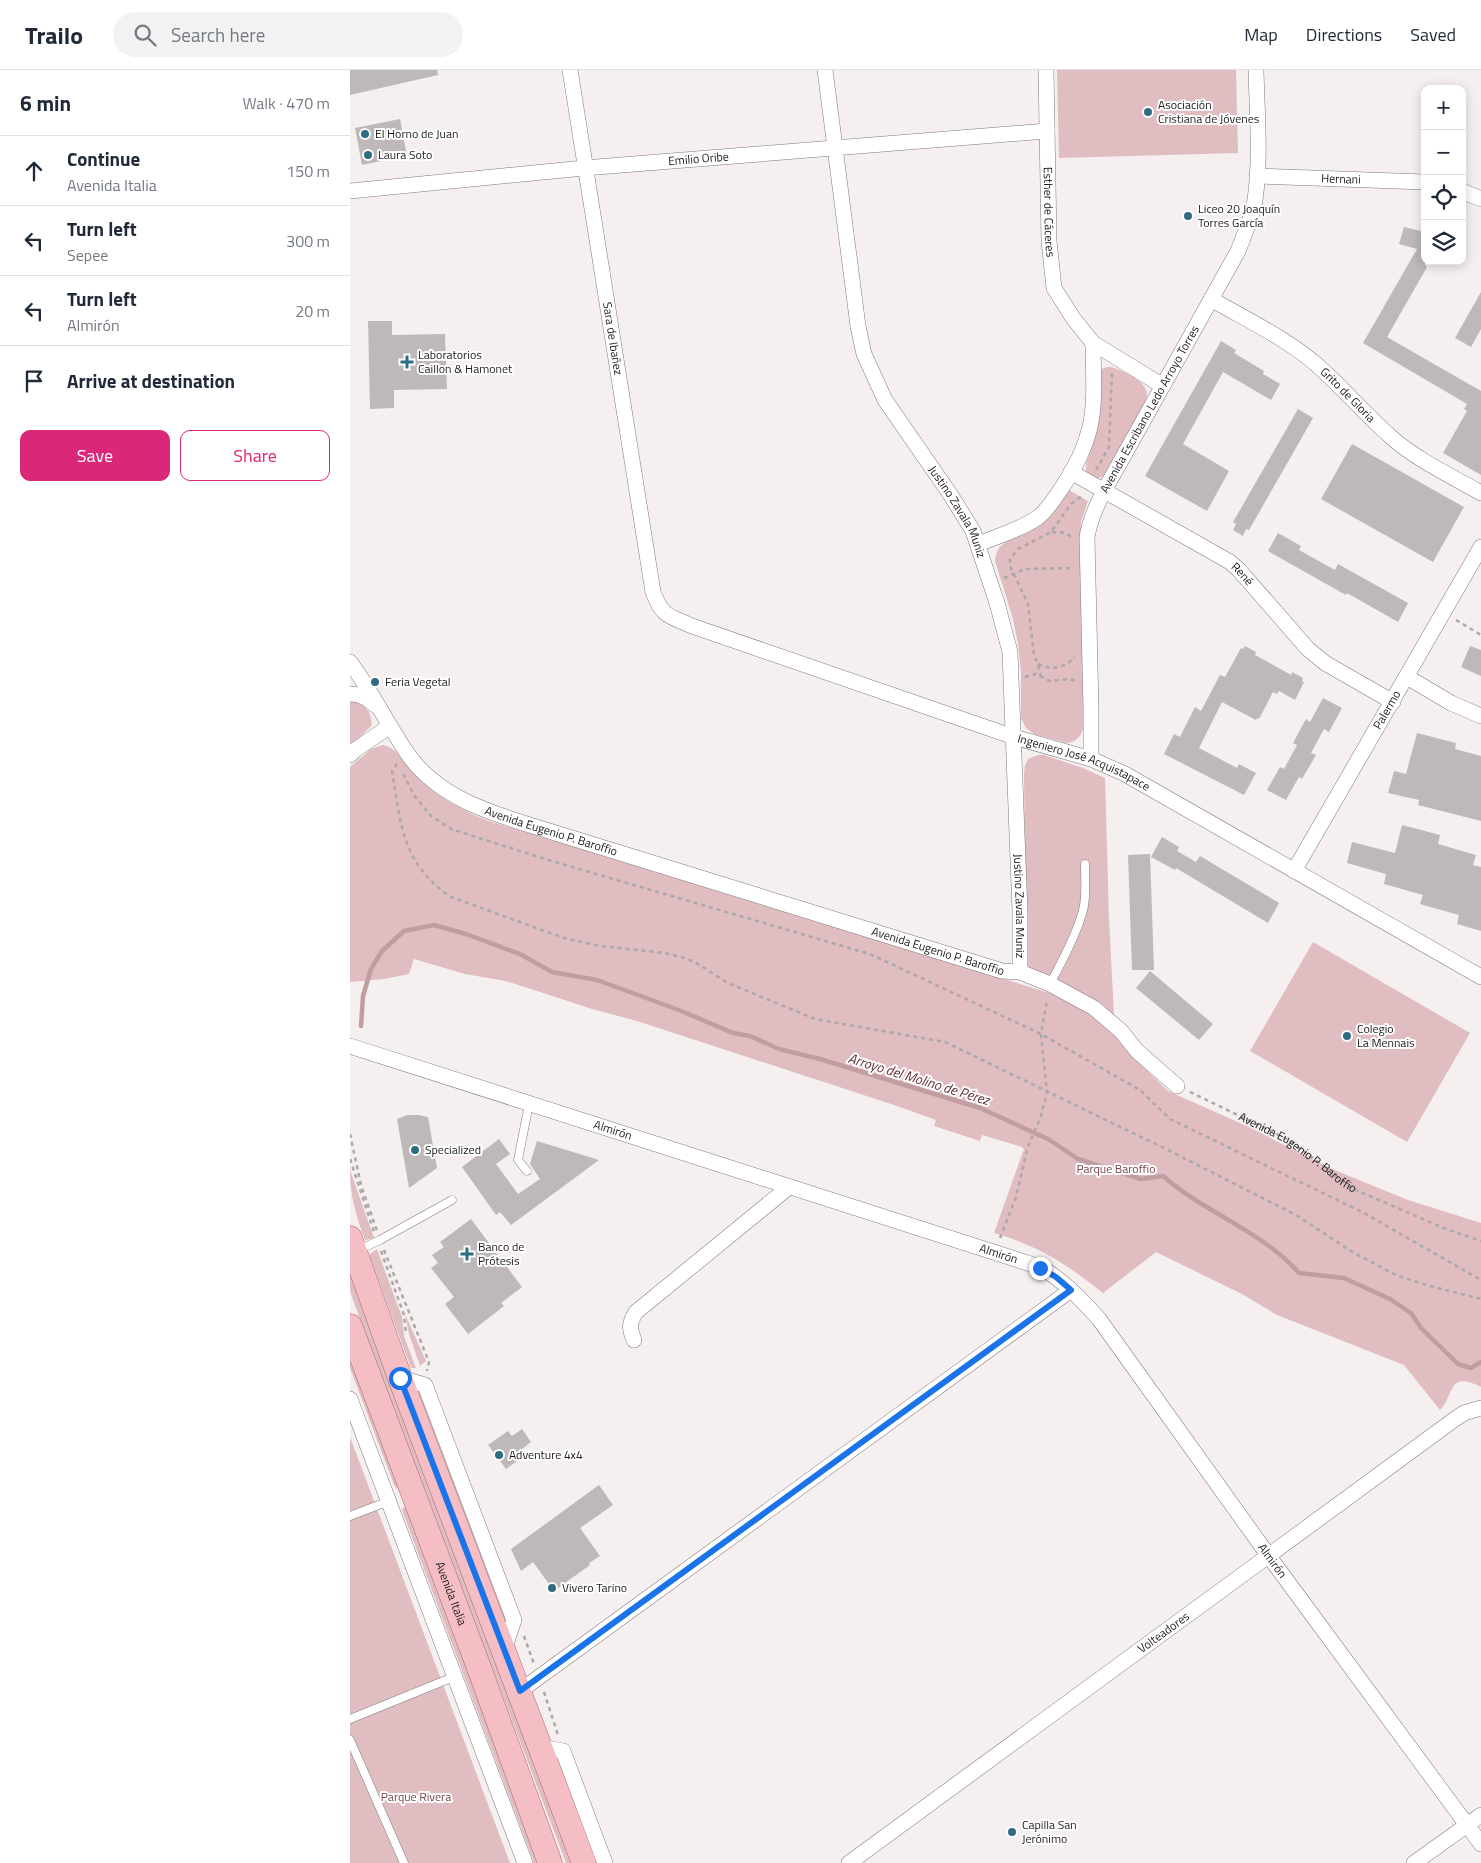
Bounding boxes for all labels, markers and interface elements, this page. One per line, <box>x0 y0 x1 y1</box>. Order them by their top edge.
search box <box>113 12 463 57</box>
text: Trailo <box>25 17 83 53</box>
text: Search here <box>171 20 265 49</box>
icon: search <box>131 21 159 49</box>
text: Map <box>1244 21 1278 48</box>
text: Directions <box>1306 21 1382 48</box>
text: Saved <box>1410 21 1456 48</box>
map controls <box>1421 85 1466 265</box>
button: + <box>1421 85 1466 130</box>
text: 6 min <box>20 87 71 119</box>
text: Walk · 470 m <box>242 91 330 115</box>
place label: Asociación Cristiana de Jóvenes <box>1158 95 1260 128</box>
marker: Asociación Cristiana de Jóvenes <box>1142 106 1154 118</box>
place label: El Horno de Juan <box>375 124 458 143</box>
marker: El Horno de Juan <box>359 128 371 140</box>
button: − <box>1421 130 1466 175</box>
text: Continue <box>67 144 140 173</box>
place label: Laura Soto <box>378 145 432 164</box>
street label: Emilio Oribe <box>667 146 730 170</box>
marker: Laura Soto <box>362 149 374 161</box>
icon: ahead <box>20 157 48 185</box>
text: 150 m <box>286 159 330 183</box>
street label: Esther de Cáceres <box>1039 167 1061 258</box>
street label: Hernani <box>1321 168 1361 189</box>
text: Avenida Italia <box>67 173 157 197</box>
button: locate <box>1421 175 1466 220</box>
place label: Liceo 20 Joaquín Torres García <box>1198 199 1280 232</box>
marker: Liceo 20 Joaquín Torres García <box>1182 210 1194 222</box>
text: Turn left <box>67 214 137 243</box>
button: layers <box>1421 220 1466 265</box>
icon: left <box>20 227 48 255</box>
text: 300 m <box>286 229 330 253</box>
text: Sepee <box>67 243 108 267</box>
text: Turn left <box>67 284 137 313</box>
icon: left <box>20 297 48 325</box>
text: 20 m <box>295 299 330 323</box>
street label: Sara de Ibañez <box>598 301 628 376</box>
text: Almirón <box>67 313 120 337</box>
street label: Avenida Escribano Ledo Arroyo Torres <box>1095 321 1204 496</box>
place label: Laboratorios Caillon & Hamonet <box>418 345 513 378</box>
marker: Laboratorios Caillon & Hamonet <box>400 355 414 369</box>
street label: Grito de Gloria <box>1316 362 1380 427</box>
text: Arrive at destination <box>67 366 235 395</box>
icon: arrive <box>20 367 48 395</box>
button: Save <box>20 430 170 481</box>
button: Share <box>180 430 330 481</box>
street label: Justino Zavala Muniz <box>924 461 991 560</box>
street label: René <box>1227 557 1258 590</box>
place label: Feria Vegetal <box>385 672 450 691</box>
marker: Feria Vegetal <box>369 676 381 688</box>
street label: Palermo <box>1368 687 1405 733</box>
street label: Ingeniero José Acquistapace <box>1015 728 1154 796</box>
street label: Avenida Eugenio P. Baroffio <box>482 801 620 861</box>
street label: Justino Zavala Muniz <box>1009 854 1030 958</box>
street label: Avenida Eugenio P. Baroffio <box>869 921 1007 980</box>
place label: Colegio La Mennais <box>1357 1019 1415 1052</box>
marker: Colegio La Mennais <box>1341 1030 1353 1042</box>
water label: Arroyo del Molino de Pérez <box>846 1047 993 1110</box>
street label: Avenida Eugenio P. Baroffio <box>1235 1107 1361 1197</box>
street label: Almirón <box>591 1115 635 1145</box>
place label: Specialized <box>425 1140 481 1159</box>
marker: Specialized <box>409 1144 421 1156</box>
park label: Parque Baroffio <box>1076 1159 1156 1178</box>
place label: Banco de Prótesis <box>478 1237 524 1270</box>
street label: Almirón <box>977 1238 1020 1268</box>
marker: Banco de Prótesis <box>460 1247 474 1261</box>
route end <box>1029 1257 1052 1280</box>
route start <box>389 1367 412 1390</box>
place label: Adventure 4x4 <box>509 1445 583 1464</box>
marker: Adventure 4x4 <box>493 1449 505 1461</box>
street label: Almirón <box>1253 1539 1292 1582</box>
street label: Avenida Italia <box>431 1558 472 1628</box>
place label: Vivero Tarino <box>562 1578 627 1597</box>
marker: Vivero Tarino <box>546 1582 558 1594</box>
street label: Volteadores <box>1133 1606 1194 1658</box>
park label: Parque Rivera <box>381 1787 451 1806</box>
place label: Capilla San Jerónimo <box>1022 1815 1077 1848</box>
marker: Capilla San Jerónimo <box>1006 1826 1018 1838</box>

